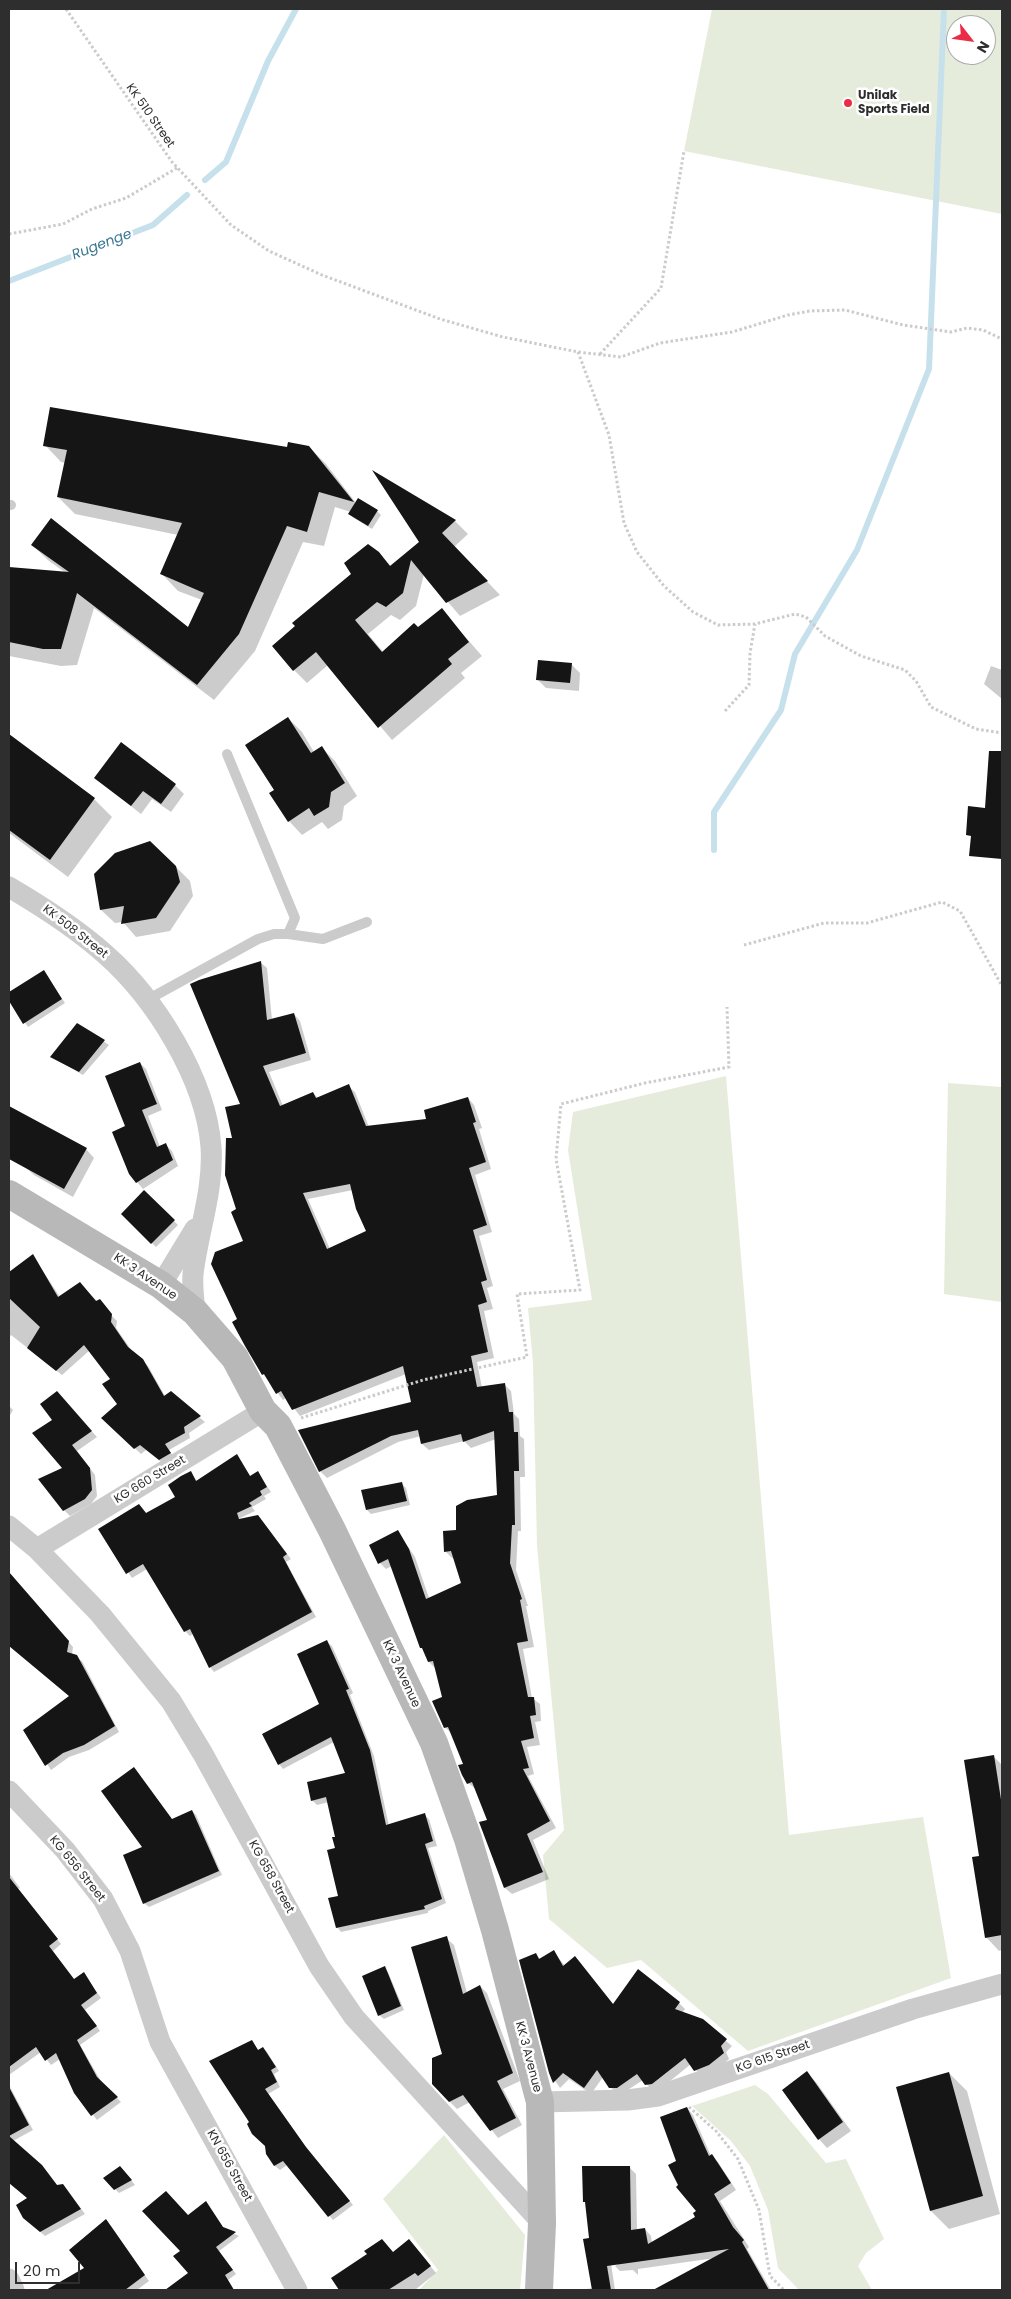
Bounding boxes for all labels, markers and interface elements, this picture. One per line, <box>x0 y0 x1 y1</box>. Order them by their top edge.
north arrow <box>946 15 996 65</box>
text: N <box>972 37 994 57</box>
street label: KK 510 Street <box>123 81 177 151</box>
place label: Unilak Sports Field <box>858 89 930 117</box>
marker: Unilak Sports Field <box>842 97 854 109</box>
water label: Rugenge <box>70 226 134 264</box>
street label: KK 508 Street <box>40 902 110 962</box>
street label: KK 3 Avenue <box>111 1251 179 1303</box>
street label: KG 660 Street <box>112 1453 188 1507</box>
street label: KK 3 Avenue <box>379 1638 423 1710</box>
street label: KG 656 Street <box>46 1833 108 1905</box>
street label: KG 658 Street <box>245 1838 297 1916</box>
street label: KK 3 Avenue <box>512 2020 544 2094</box>
street label: KG 615 Street <box>734 2038 812 2076</box>
street label: KN 656 Street <box>203 2128 255 2204</box>
scale bar <box>18 2252 82 2284</box>
text: 20 m <box>23 2260 61 2281</box>

